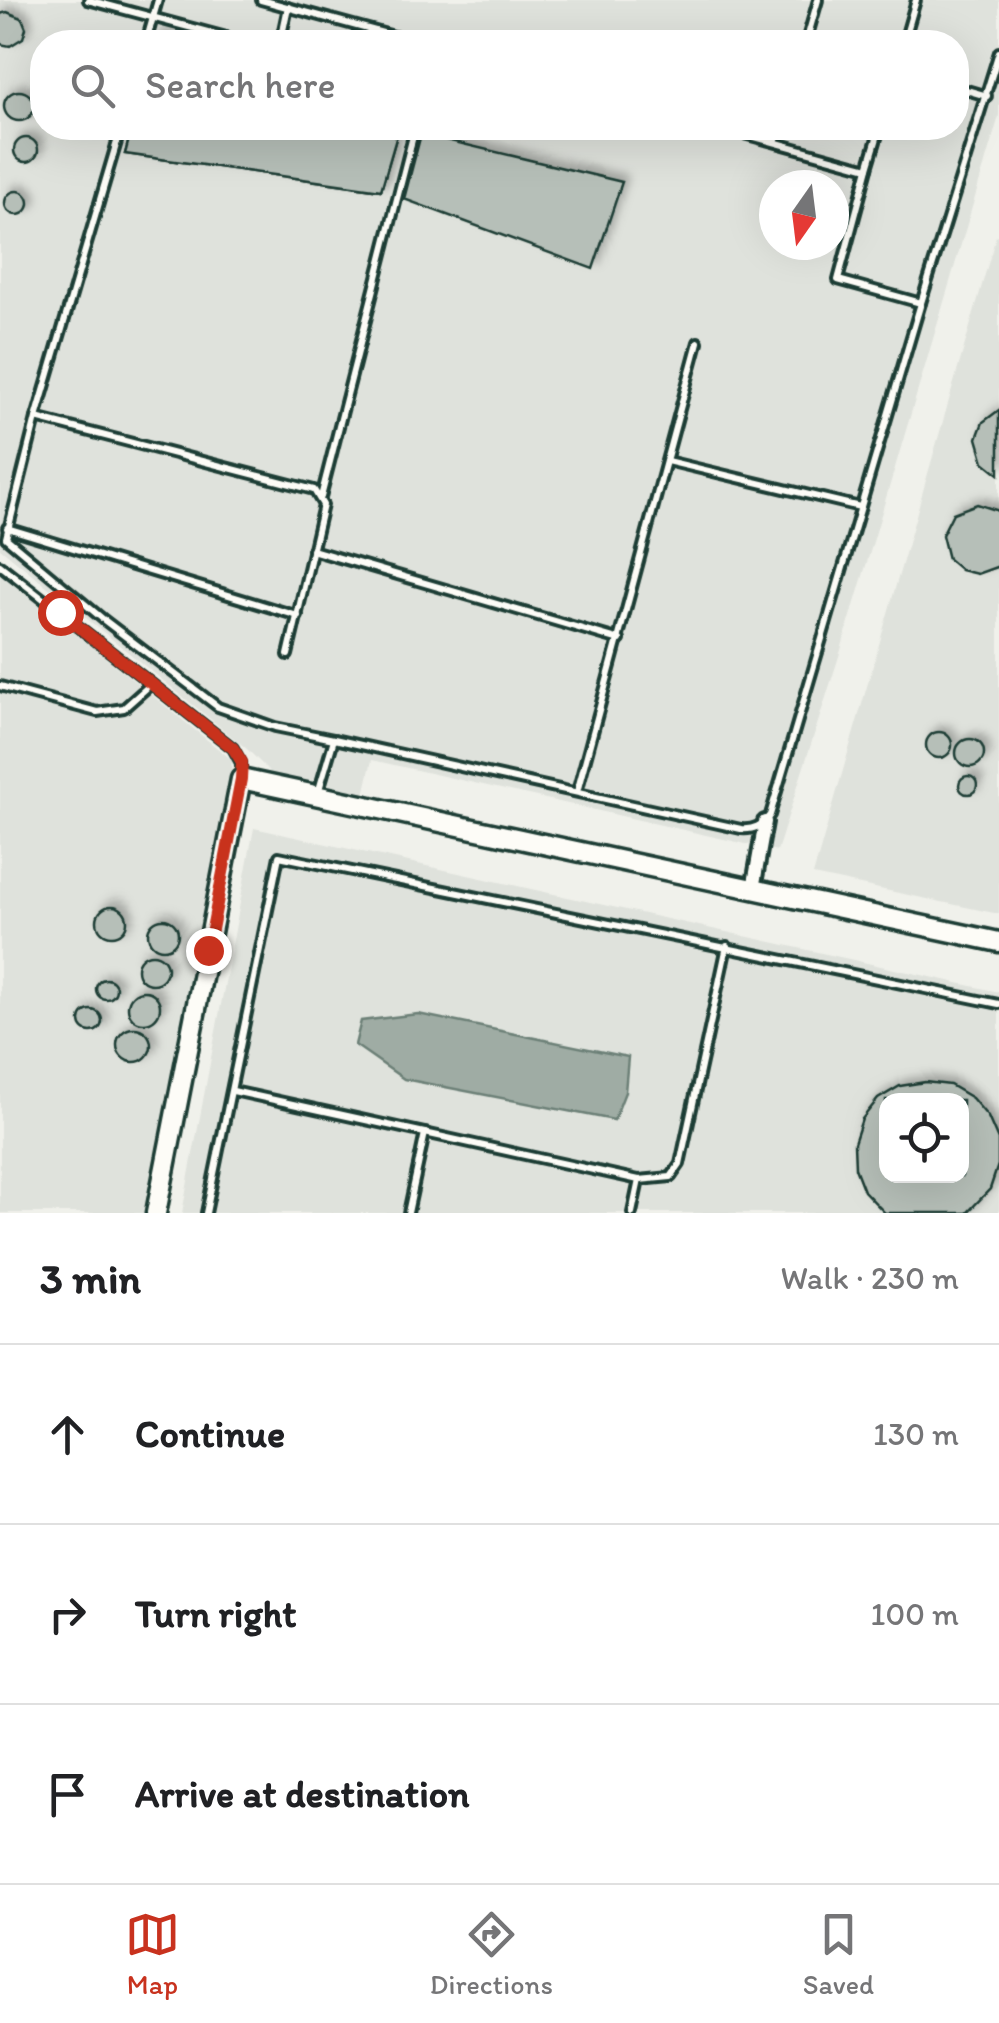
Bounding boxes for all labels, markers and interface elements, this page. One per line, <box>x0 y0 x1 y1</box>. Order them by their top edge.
search box <box>30 30 969 140</box>
icon: search <box>65 58 120 113</box>
text: Search here <box>145 62 336 108</box>
north arrow <box>759 170 849 260</box>
route start <box>38 590 84 636</box>
route end <box>186 928 232 974</box>
map controls <box>879 1093 969 1183</box>
button: locate <box>879 1093 969 1183</box>
text: 3 min <box>40 1253 141 1304</box>
text: Walk · 230 m <box>781 1259 959 1297</box>
icon: ahead <box>40 1407 95 1462</box>
text: Continue <box>135 1411 285 1457</box>
text: 130 m <box>873 1415 959 1453</box>
icon: right <box>40 1587 95 1642</box>
text: Turn right <box>135 1591 297 1637</box>
text: 100 m <box>871 1595 959 1633</box>
icon: arrive <box>40 1767 95 1822</box>
text: Arrive at destination <box>135 1771 470 1817</box>
tab: Map <box>125 1907 180 2001</box>
tab: Directions <box>430 1907 553 2001</box>
tab: Saved <box>803 1907 874 2001</box>

